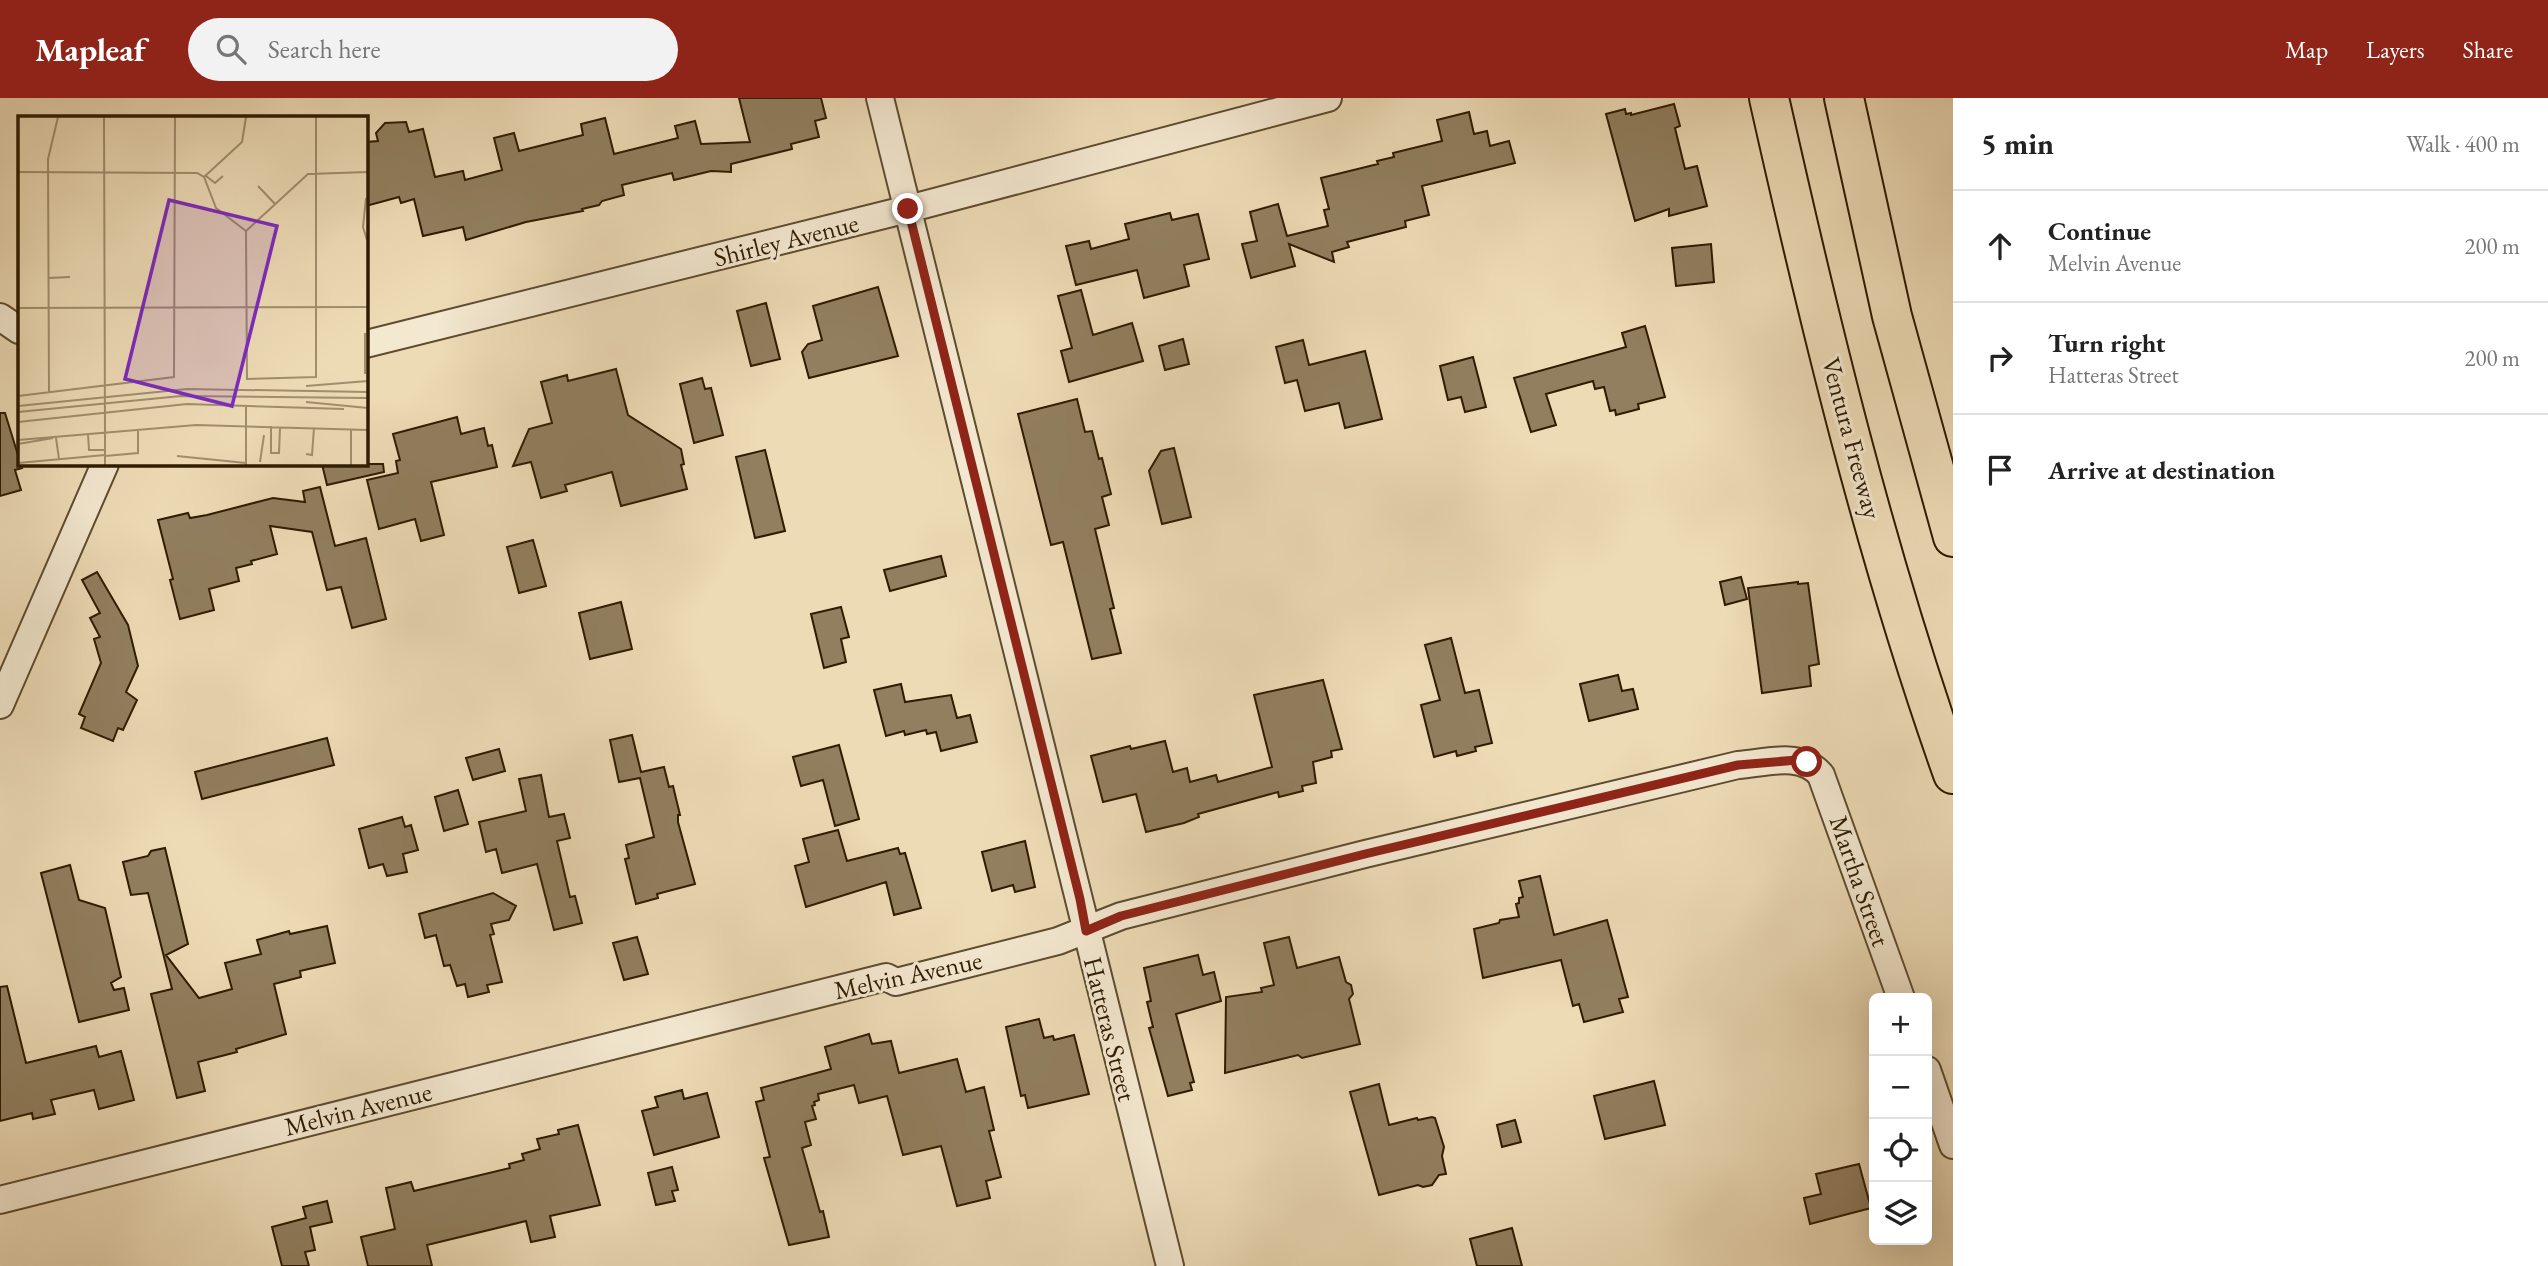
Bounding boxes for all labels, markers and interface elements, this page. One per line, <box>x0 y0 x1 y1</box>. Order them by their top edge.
search box <box>188 18 678 81</box>
text: Mapleaf <box>35 28 146 71</box>
icon: search <box>212 30 250 68</box>
text: Search here <box>268 32 381 66</box>
text: Map <box>2285 34 2328 65</box>
text: Layers <box>2366 34 2425 65</box>
text: Share <box>2463 34 2513 65</box>
inset map <box>18 116 368 466</box>
text: 5 min <box>1981 124 2054 163</box>
text: Walk · 400 m <box>2406 129 2520 159</box>
route end <box>892 193 923 224</box>
street label: Shirley Avenue <box>710 206 862 274</box>
text: Continue <box>2048 214 2151 248</box>
icon: ahead <box>1981 227 2019 265</box>
text: 200 m <box>2464 231 2520 261</box>
text: Melvin Avenue <box>2048 248 2181 278</box>
text: Turn right <box>2048 326 2166 360</box>
icon: right <box>1981 339 2019 377</box>
text: 200 m <box>2464 343 2520 373</box>
street label: Ventura Freeway <box>1814 354 1890 523</box>
text: Hatteras Street <box>2048 360 2179 390</box>
icon: arrive <box>1981 451 2019 489</box>
text: Arrive at destination <box>2048 453 2275 487</box>
route start <box>1791 746 1822 777</box>
street label: Martha Street <box>1822 811 1898 951</box>
street label: Melvin Avenue <box>831 943 985 1007</box>
street label: Hatteras Street <box>1076 953 1144 1105</box>
map controls <box>1869 993 1932 1245</box>
button: + <box>1869 993 1932 1056</box>
button: − <box>1869 1056 1932 1119</box>
street label: Melvin Avenue <box>281 1074 435 1144</box>
button: locate <box>1869 1119 1932 1182</box>
button: layers <box>1869 1182 1932 1245</box>

